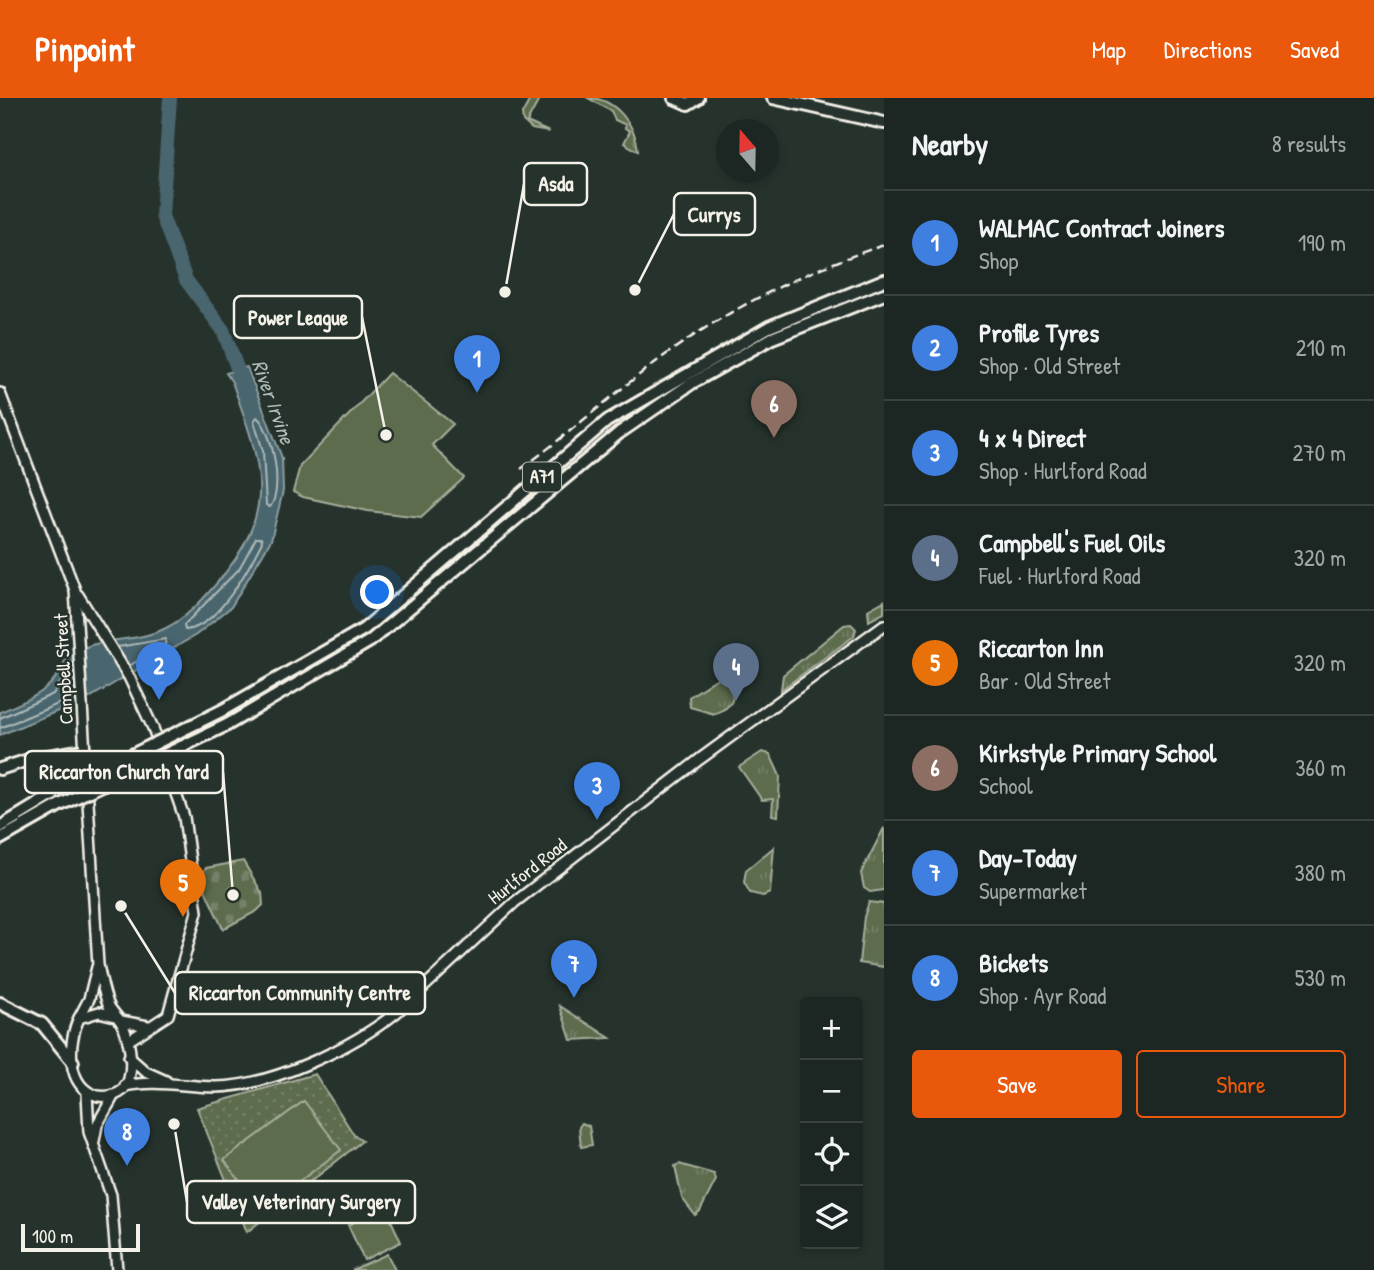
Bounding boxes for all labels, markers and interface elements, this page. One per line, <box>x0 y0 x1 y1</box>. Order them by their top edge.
text: Pinpoint <box>35 27 134 71</box>
text: Map <box>1092 33 1126 65</box>
text: Directions <box>1164 33 1252 65</box>
text: Saved <box>1290 33 1339 65</box>
north arrow <box>716 119 779 182</box>
text: Nearby <box>912 124 988 164</box>
text: 8 results <box>1272 128 1346 159</box>
callout: Asda <box>524 163 587 205</box>
text: Asda <box>539 169 574 198</box>
callout: Currys <box>674 193 755 235</box>
text: Currys <box>687 200 741 230</box>
text: WALMAC Contract Joiners <box>979 210 1224 245</box>
text: 1 <box>931 227 939 258</box>
text: 190 m <box>1298 227 1346 258</box>
text: Shop <box>979 245 1018 276</box>
callout: Power League <box>234 296 362 338</box>
text: Power League <box>248 303 349 333</box>
text: Profile Tyres <box>979 315 1099 350</box>
text: 2 <box>930 332 940 363</box>
text: 210 m <box>1296 332 1346 363</box>
pin: 1 <box>454 335 500 393</box>
text: Shop · Old Street <box>979 350 1120 381</box>
water label: River Irvine <box>245 356 303 450</box>
pin: 6 <box>751 380 797 438</box>
text: 4 x 4 Direct <box>979 420 1086 455</box>
text: 3 <box>930 437 940 468</box>
text: 270 m <box>1293 437 1346 468</box>
text: Shop · Hurlford Road <box>979 455 1147 486</box>
road number: A71 <box>523 463 561 492</box>
text: Campbell's Fuel Oils <box>979 525 1165 560</box>
text: 4 <box>931 542 939 573</box>
text: 320 m <box>1294 542 1346 573</box>
text: Fuel · Hurlford Road <box>979 560 1141 591</box>
your location <box>360 575 394 609</box>
street label: Campbell Street <box>47 612 79 725</box>
text: Riccarton Inn <box>979 630 1104 665</box>
pin: 2 <box>136 642 182 700</box>
pin: 4 <box>713 643 759 701</box>
text: 5 <box>930 647 940 678</box>
text: 320 m <box>1294 647 1346 678</box>
text: Bar · Old Street <box>979 665 1110 696</box>
text: Kirkstyle Primary School <box>979 735 1216 770</box>
callout: Riccarton Church Yard <box>25 751 223 793</box>
text: 6 <box>930 752 940 783</box>
text: 360 m <box>1295 752 1346 783</box>
text: Riccarton Church Yard <box>39 757 209 786</box>
pin: 3 <box>574 762 620 820</box>
text: School <box>979 770 1033 801</box>
street label: Hurlford Road <box>482 832 572 910</box>
text: Day-Today <box>979 840 1077 875</box>
text: 7 <box>929 857 941 888</box>
text: 380 m <box>1295 857 1346 888</box>
pin: 5 <box>160 859 206 917</box>
text: Supermarket <box>979 875 1087 906</box>
pin: 7 <box>551 940 597 998</box>
text: Bickets <box>979 945 1048 980</box>
text: 8 <box>930 962 940 993</box>
text: 530 m <box>1295 962 1346 993</box>
callout: Riccarton Community Centre <box>175 972 425 1014</box>
text: Riccarton Community Centre <box>189 978 412 1008</box>
text: Shop · Ayr Road <box>979 980 1106 1011</box>
map controls <box>800 997 863 1249</box>
button: + <box>800 997 863 1060</box>
button: Save <box>912 1050 1122 1118</box>
button: Share <box>1136 1050 1346 1118</box>
button: − <box>800 1060 863 1123</box>
pin: 8 <box>104 1108 150 1166</box>
button: locate <box>800 1123 863 1186</box>
callout: Valley Veterinary Surgery <box>187 1181 415 1223</box>
button: layers <box>800 1186 863 1249</box>
text: Valley Veterinary Surgery <box>201 1187 401 1217</box>
scale bar <box>21 1221 140 1253</box>
text: 100 m <box>32 1223 73 1249</box>

